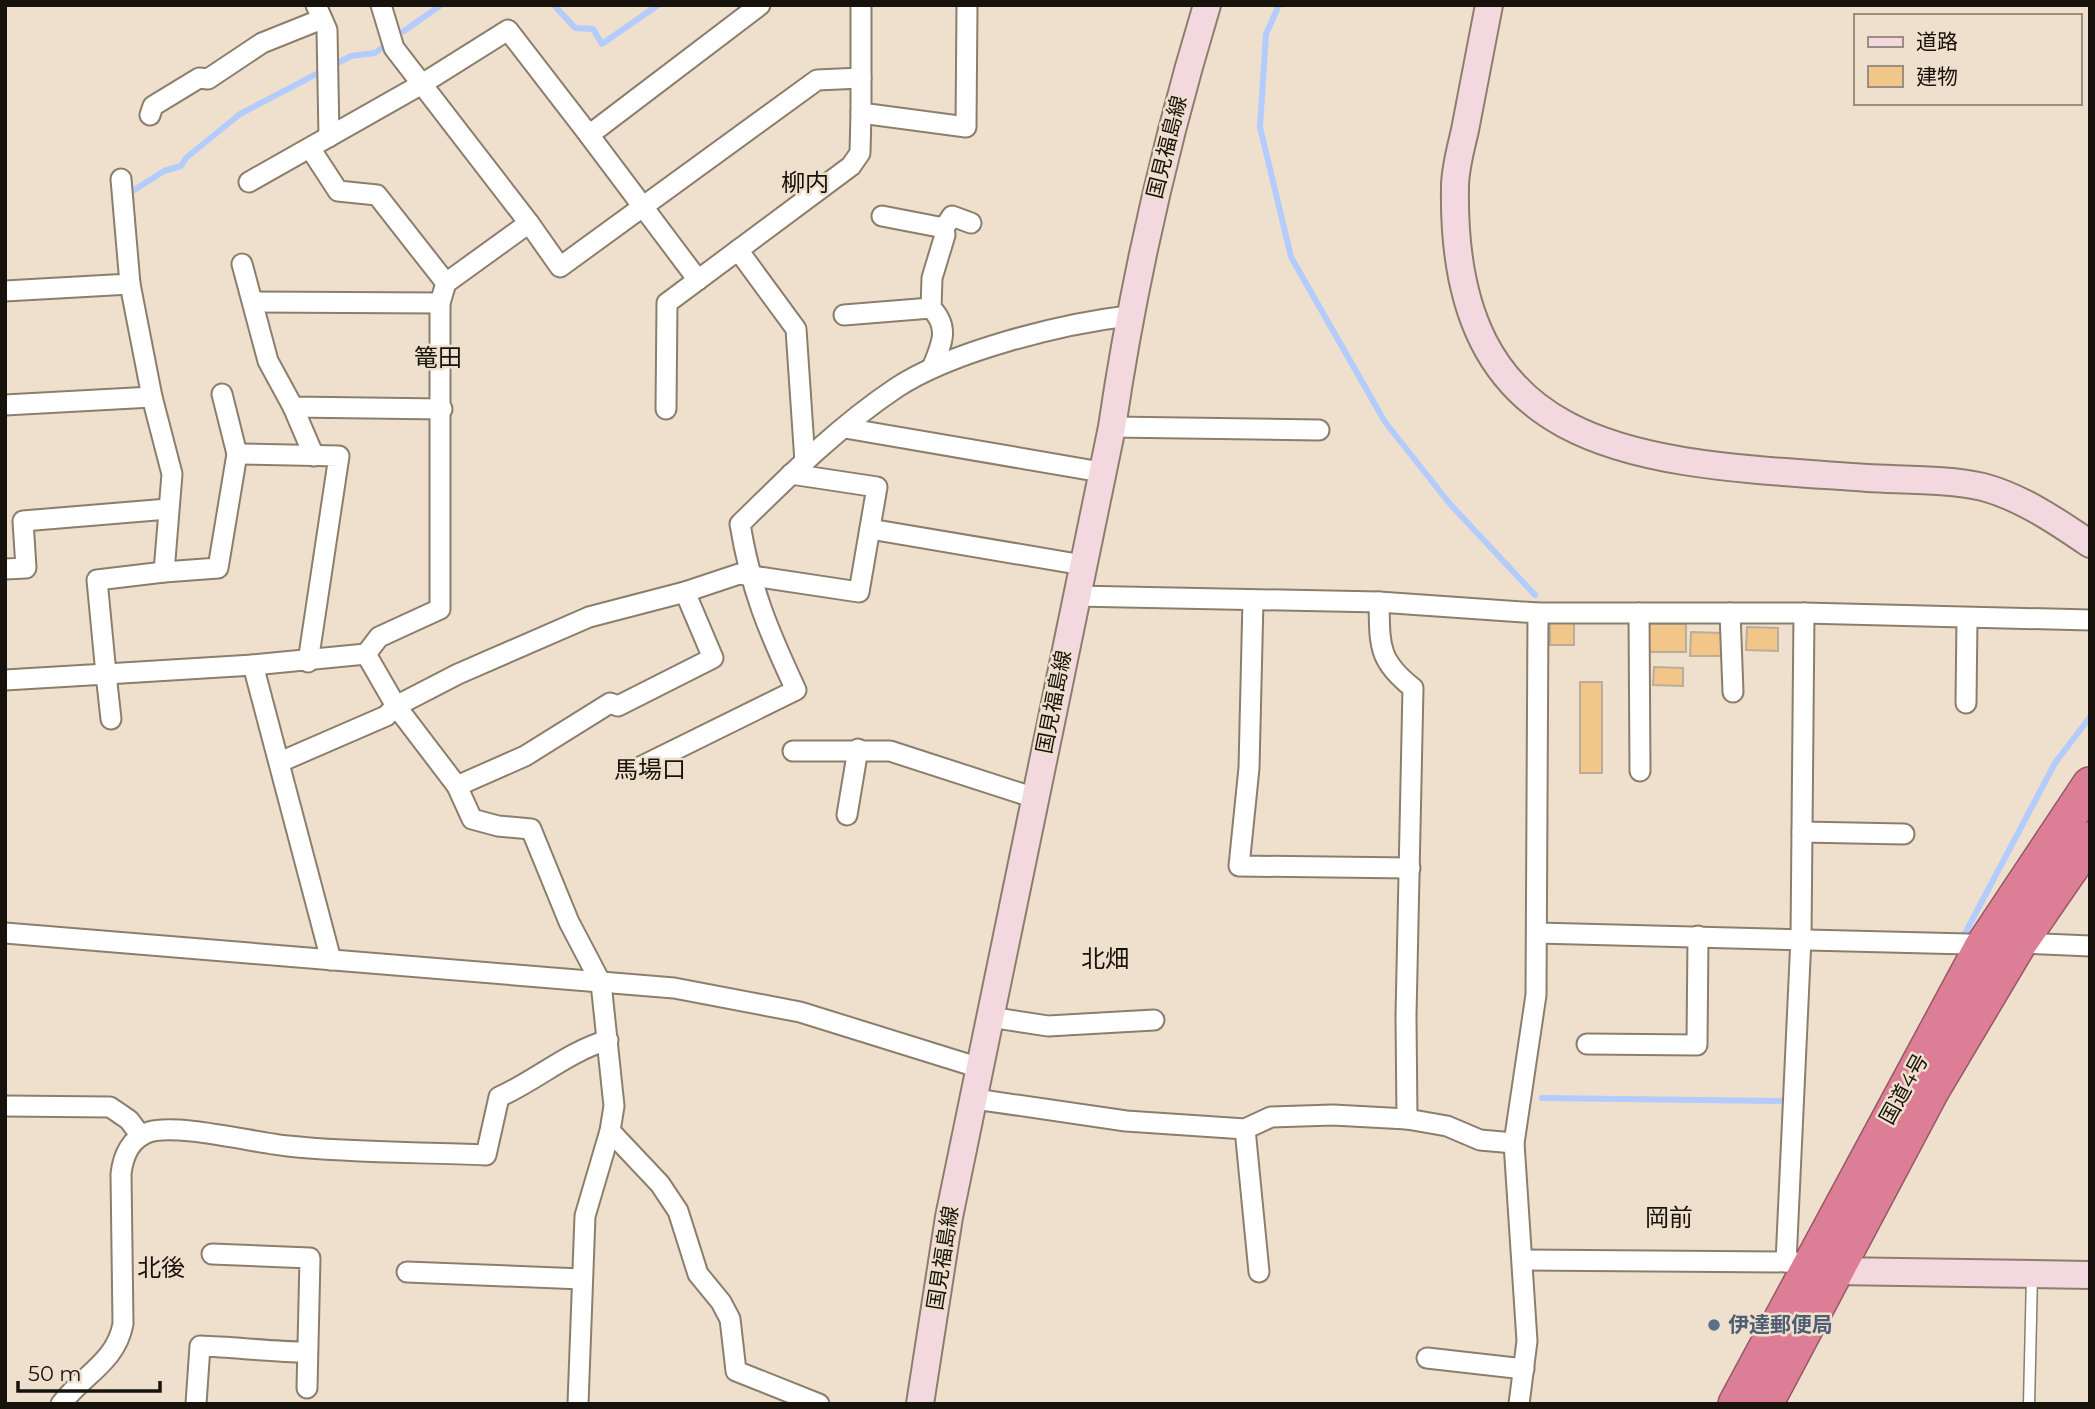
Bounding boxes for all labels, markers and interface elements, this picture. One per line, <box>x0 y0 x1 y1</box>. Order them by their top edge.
legend <box>1854 14 2081 105</box>
text: 道路 <box>1916 29 1958 54</box>
text: 建物 <box>1916 64 1958 89</box>
street label: 国見福島線 <box>1142 93 1191 201</box>
district label: 柳内 <box>781 168 829 197</box>
district label: 篭田 <box>414 343 462 372</box>
street label: 国見福島線 <box>1031 648 1076 756</box>
district label: 馬場口 <box>614 755 686 784</box>
district label: 北畑 <box>1081 944 1129 973</box>
street label: 国道4号 <box>1874 1049 1933 1128</box>
district label: 岡前 <box>1645 1203 1693 1232</box>
street label: 国見福島線 <box>922 1204 963 1312</box>
district label: 北後 <box>137 1253 185 1282</box>
place label: 伊達郵便局 <box>1728 1312 1833 1337</box>
marker: 伊達郵便局 <box>1706 1317 1722 1333</box>
scale bar <box>18 1350 159 1394</box>
text: 50 m <box>28 1361 82 1386</box>

